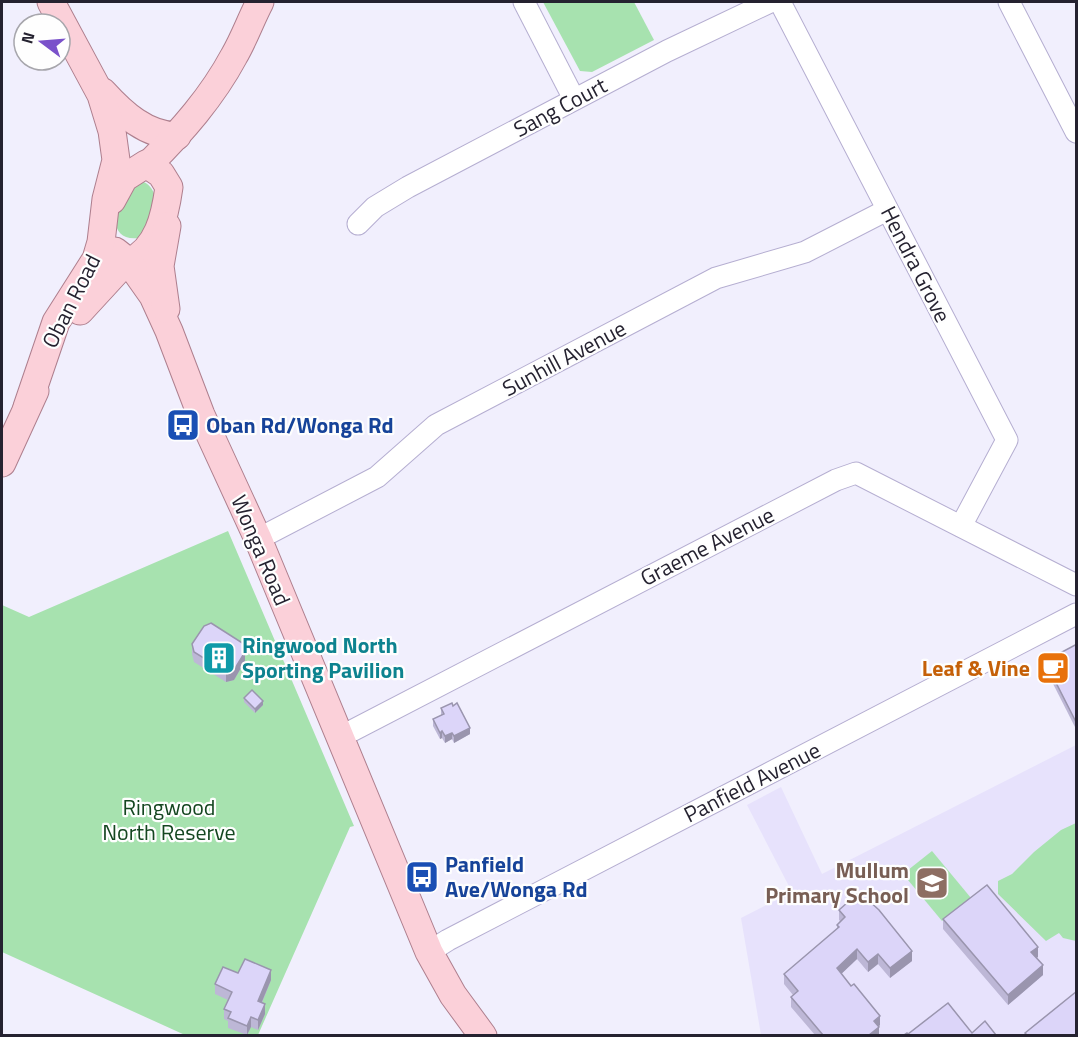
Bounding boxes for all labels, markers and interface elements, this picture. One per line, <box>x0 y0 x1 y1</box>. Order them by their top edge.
north arrow <box>12 12 72 72</box>
text: N <box>15 29 41 47</box>
street label: Sang Court <box>507 68 613 146</box>
street label: Hendra Grove <box>872 200 960 328</box>
street label: Oban Road <box>33 248 109 354</box>
street label: Sunhill Avenue <box>496 311 632 405</box>
bus stop icon: Oban Rd/Wonga Rd <box>165 407 201 443</box>
place label: Oban Rd/Wonga Rd <box>206 408 394 442</box>
street label: Wonga Road <box>222 489 300 611</box>
street label: Graeme Avenue <box>634 498 780 594</box>
place label: Ringwood North Sporting Pavilion <box>242 628 404 687</box>
building icon: Ringwood North Sporting Pavilion <box>201 640 237 676</box>
cafe icon: Leaf & Vine <box>1035 650 1071 686</box>
place label: Leaf & Vine <box>922 651 1030 685</box>
street label: Panfield Avenue <box>678 733 826 831</box>
park label: Ringwood North Reserve <box>102 790 236 849</box>
place label: Panfield Ave/Wonga Rd <box>445 847 588 906</box>
place label: Mullum Primary School <box>765 853 909 912</box>
bus stop icon: Panfield Ave/Wonga Rd <box>404 859 440 895</box>
school or university icon: Mullum Primary School <box>914 865 950 901</box>

